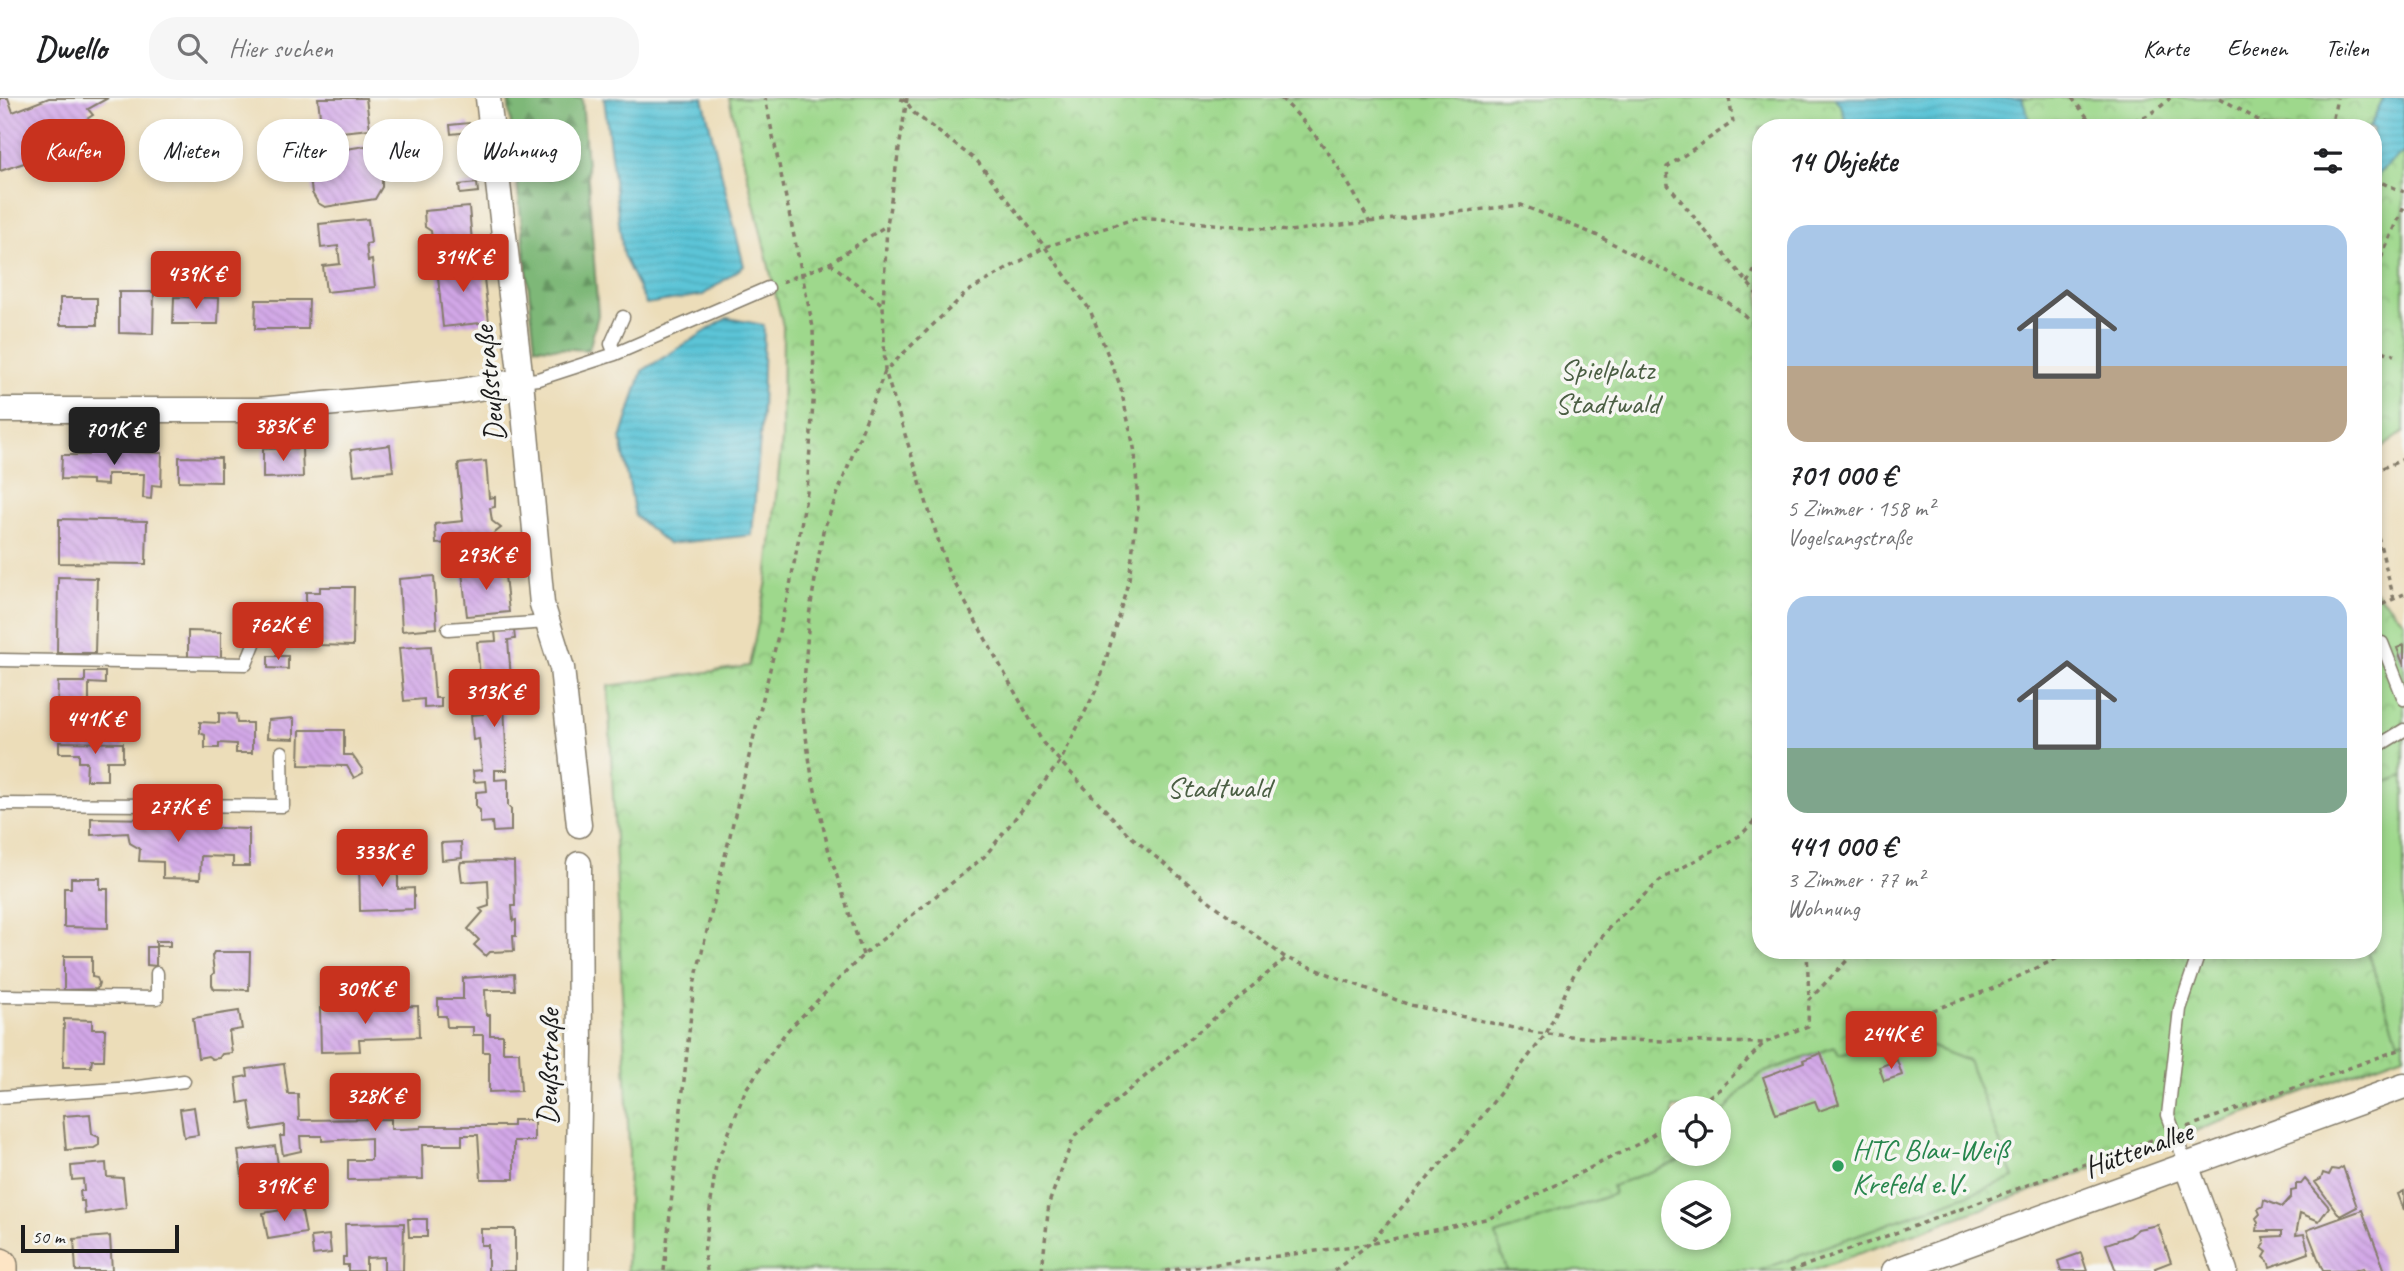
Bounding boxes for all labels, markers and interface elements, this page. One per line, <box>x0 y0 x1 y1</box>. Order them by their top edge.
search box <box>149 17 639 80</box>
text: Dwello <box>35 27 107 69</box>
icon: search <box>173 29 211 67</box>
text: Hier suchen <box>229 32 333 65</box>
text: Karte <box>2143 33 2189 63</box>
text: Ebenen <box>2227 33 2287 63</box>
text: Teilen <box>2325 33 2369 63</box>
chip: Kaufen <box>21 119 125 182</box>
chip: Mieten <box>139 119 243 182</box>
chip: Filter <box>257 119 349 182</box>
chip: Neu <box>363 119 443 182</box>
chip: Wohnung <box>457 119 581 182</box>
text: 14 Objekte <box>1787 142 1897 180</box>
icon: filters <box>2309 142 2347 180</box>
pin: 314K € <box>406 234 520 294</box>
text: 314K € <box>434 242 492 271</box>
pin: 439K € <box>139 252 253 311</box>
text: 439K € <box>167 259 225 288</box>
icon: home <box>2004 271 2130 397</box>
street label: Deußstraße <box>464 322 514 444</box>
park label: Spielplatz Stadtwald <box>1555 350 1663 422</box>
pin: 383K € <box>226 404 340 463</box>
pin: 701K € <box>57 408 171 467</box>
text: 383K € <box>254 411 312 440</box>
text: 701K € <box>85 415 143 444</box>
text: 701 000 € <box>1787 456 1896 494</box>
text: 5 Zimmer · 158 m² <box>1787 494 1934 523</box>
text: Vogelsangstraße <box>1787 523 1911 552</box>
pin: 293K € <box>429 532 543 592</box>
text: 293K € <box>457 540 515 569</box>
pin: 762K € <box>221 602 335 662</box>
text: 762K € <box>248 610 308 639</box>
icon: home <box>2004 642 2130 768</box>
pin: 313K € <box>437 670 551 729</box>
text: 313K € <box>465 677 523 706</box>
pin: 441K € <box>38 696 152 756</box>
text: 441K € <box>66 704 124 733</box>
park label: Stadtwald <box>1167 768 1275 806</box>
pin: 277K € <box>121 784 235 844</box>
text: 277K € <box>149 792 207 821</box>
text: 441 000 € <box>1787 827 1896 865</box>
pin: 333K € <box>325 830 439 889</box>
text: 333K € <box>353 837 411 866</box>
text: 3 Zimmer · 77 m² <box>1787 865 1924 894</box>
text: Wohnung <box>1787 894 1860 923</box>
pin: 309K € <box>308 967 422 1026</box>
text: 309K € <box>336 974 394 1003</box>
street label: Deußstraße <box>528 1006 568 1125</box>
pin: 244K € <box>1834 1012 1948 1071</box>
text: 244K € <box>1862 1019 1920 1048</box>
pin: 328K € <box>318 1074 432 1133</box>
text: 328K € <box>346 1081 404 1110</box>
map controls <box>1661 1096 1731 1250</box>
button: locate <box>1661 1096 1731 1166</box>
street label: Hüttenallee <box>2079 1111 2200 1186</box>
place label: HTC Blau-Weiß Krefeld e.V. <box>1852 1130 2012 1202</box>
marker: HTC Blau-Weiß Krefeld e.V. <box>1830 1158 1846 1174</box>
pin: 319K € <box>227 1164 341 1223</box>
text: 319K € <box>255 1171 313 1200</box>
button: layers <box>1661 1180 1731 1250</box>
scale bar <box>21 1222 178 1254</box>
text: 50 m <box>32 1225 64 1249</box>

